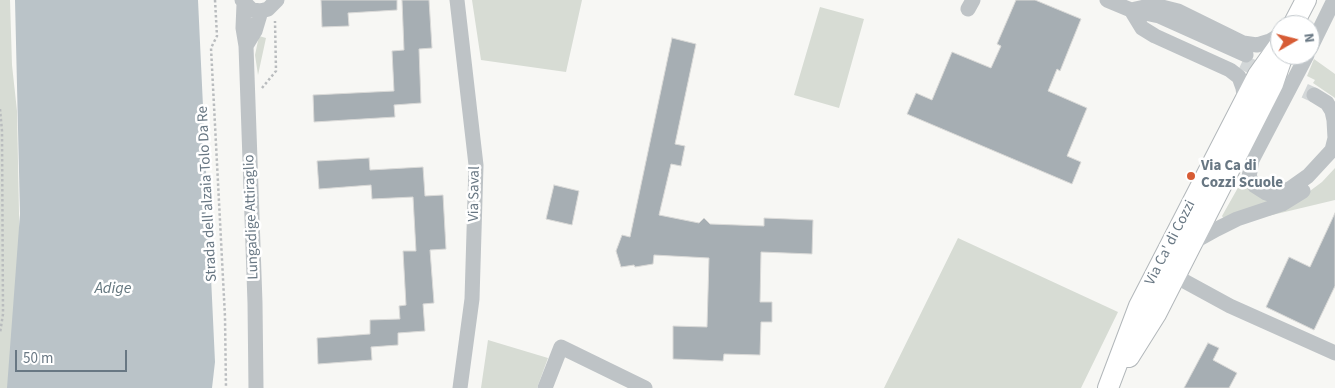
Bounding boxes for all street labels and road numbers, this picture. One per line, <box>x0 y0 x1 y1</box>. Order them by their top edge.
street label: Strada dell'alzaia Tolo Da Re <box>194 106 222 282</box>
street label: Lungadige Attiraglio <box>241 154 263 280</box>
street label: Via Saval <box>466 166 484 222</box>
street label: Via Ca' di Cozzi <box>1142 198 1200 288</box>

